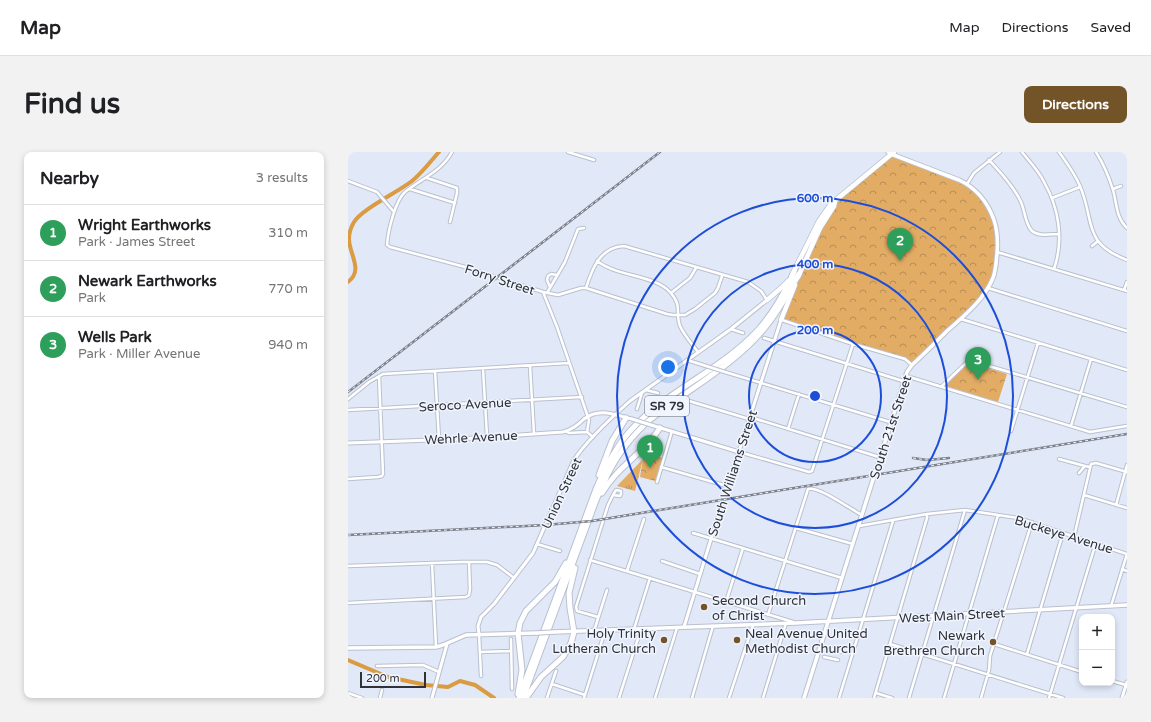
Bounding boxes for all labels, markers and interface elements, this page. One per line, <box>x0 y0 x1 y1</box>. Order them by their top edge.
text: Map <box>20 17 61 39</box>
text: Map <box>949 19 980 36</box>
text: Directions <box>1002 19 1069 36</box>
text: Saved <box>1091 19 1131 36</box>
button: Directions <box>1024 86 1127 123</box>
text: Find us <box>24 87 120 121</box>
text: Nearby <box>40 168 99 189</box>
text: 3 results <box>256 170 308 186</box>
text: 600 m <box>797 191 833 205</box>
text: Wright Earthworks <box>78 216 211 234</box>
text: 1 <box>49 225 57 241</box>
text: 310 m <box>268 225 308 241</box>
pin: 2 <box>887 228 913 261</box>
text: Park · James Street <box>78 234 195 250</box>
text: 400 m <box>797 257 833 271</box>
street label: Forry Street <box>463 261 537 299</box>
text: Newark Earthworks <box>78 272 217 290</box>
text: 2 <box>49 281 57 297</box>
text: 770 m <box>268 281 308 297</box>
text: Park <box>78 290 106 306</box>
text: 200 m <box>797 323 833 337</box>
text: Wells Park <box>78 328 152 346</box>
text: 3 <box>49 337 57 353</box>
text: 940 m <box>268 337 308 353</box>
text: Park · Miller Avenue <box>78 346 200 362</box>
pin: 3 <box>965 347 991 380</box>
your location <box>658 357 678 377</box>
street label: South 21st Street <box>867 373 915 481</box>
centre of rings <box>808 389 822 403</box>
street label: Seroco Avenue <box>418 395 512 415</box>
road number: SR 79 <box>645 396 689 416</box>
street label: South Williams Street <box>705 408 761 539</box>
street label: Wehrle Avenue <box>424 428 518 448</box>
pin: 1 <box>637 435 663 468</box>
street label: Union Street <box>538 455 585 532</box>
street label: Buckeye Avenue <box>1013 512 1115 558</box>
place label: Second Church of Christ <box>712 593 806 624</box>
marker: Second Church of Christ <box>699 602 709 612</box>
street label: West Main Street <box>899 605 1005 627</box>
map controls <box>1079 614 1115 686</box>
button: + <box>1079 614 1115 650</box>
place label: Holy Trinity Lutheran Church <box>552 626 656 657</box>
place label: Neal Avenue United Methodist Church <box>745 626 868 657</box>
place label: Newark Brethren Church <box>883 628 985 659</box>
marker: Holy Trinity Lutheran Church <box>659 635 669 645</box>
marker: Neal Avenue United Methodist Church <box>732 635 742 645</box>
marker: Newark Brethren Church <box>988 637 998 647</box>
button: − <box>1079 650 1115 686</box>
scale bar <box>360 670 426 689</box>
text: 200 m <box>366 672 400 685</box>

